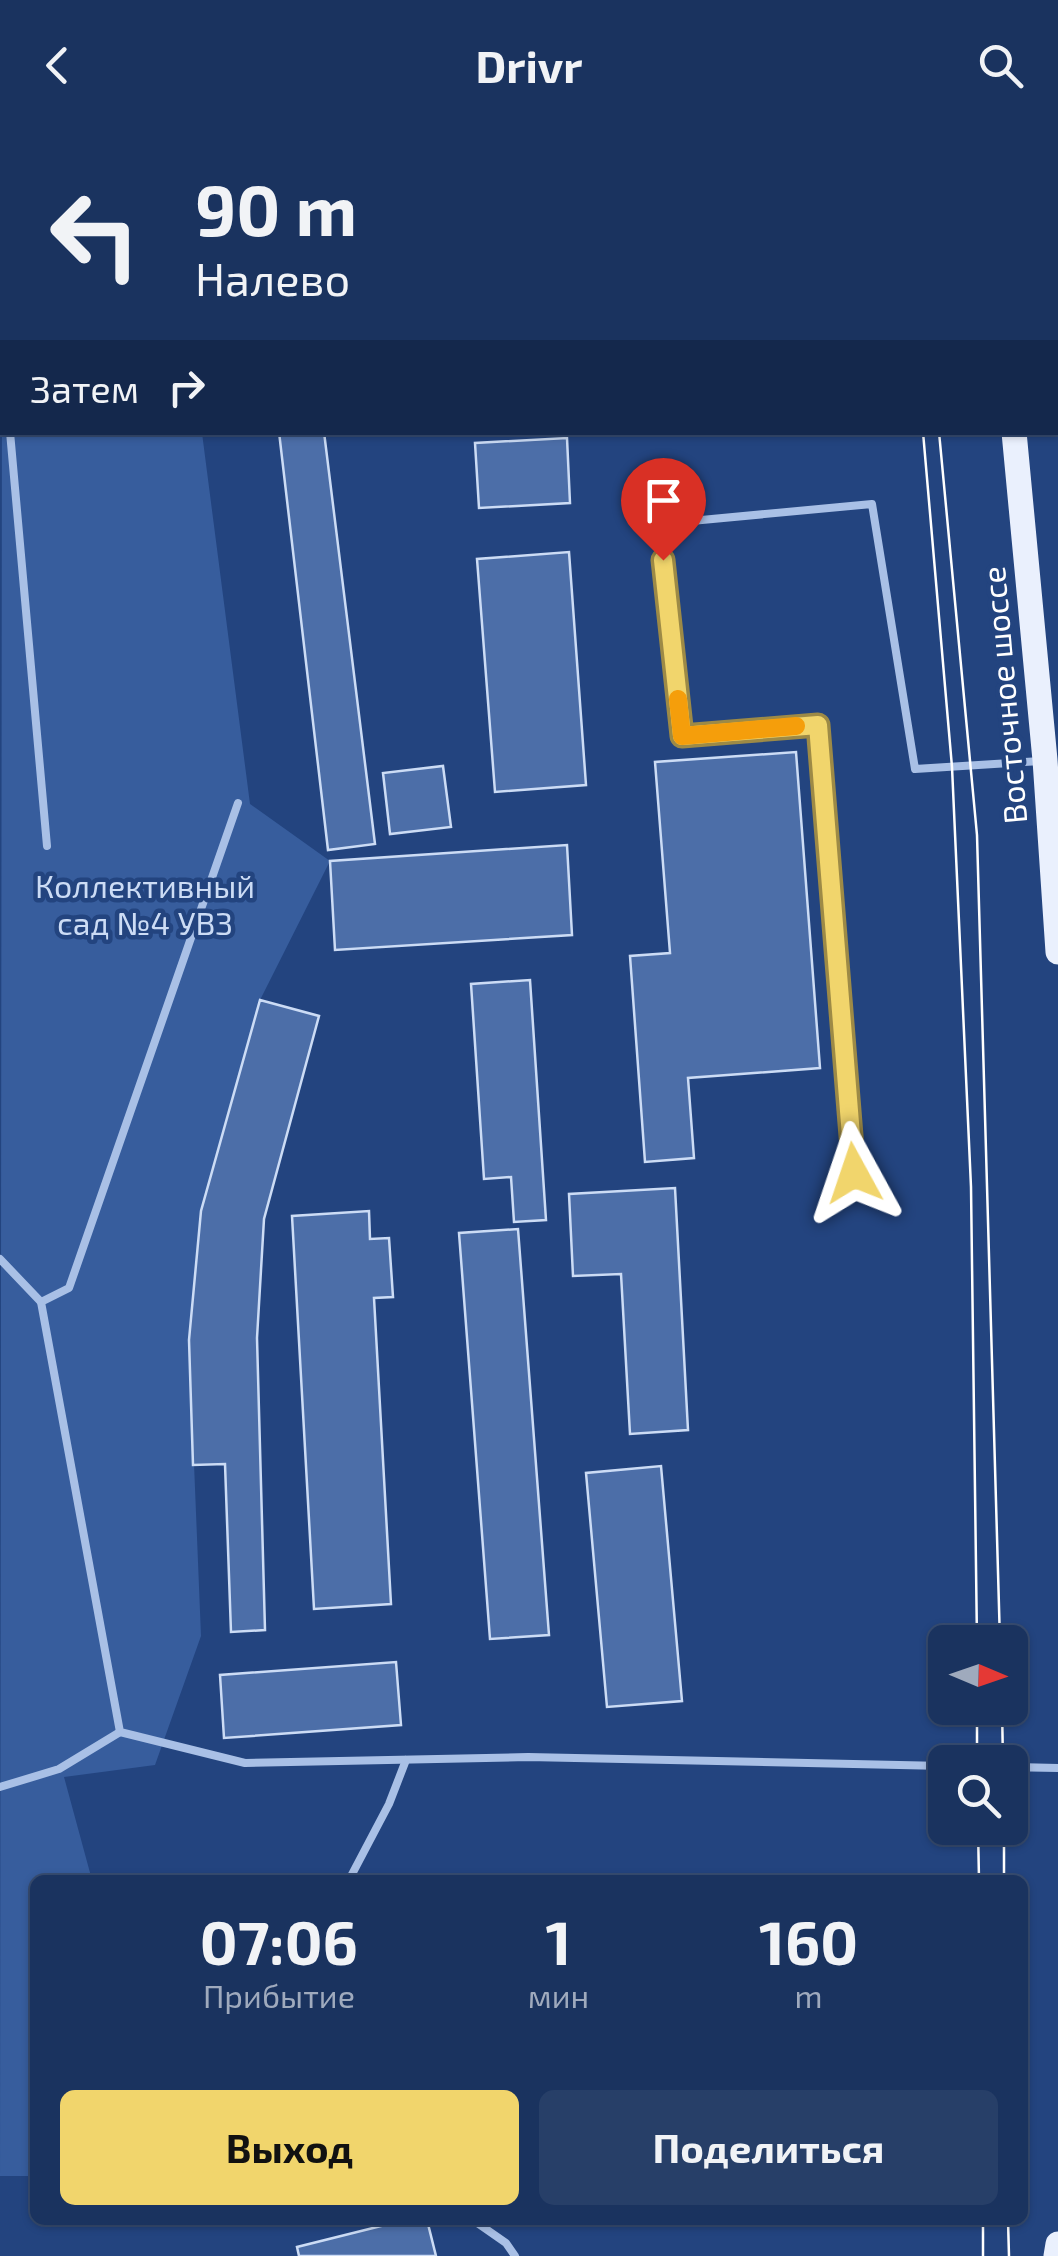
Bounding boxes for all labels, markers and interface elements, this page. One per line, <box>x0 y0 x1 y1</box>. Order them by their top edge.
icon: back <box>30 38 85 93</box>
text: Drivr <box>475 38 583 92</box>
icon: search <box>973 38 1028 93</box>
text: 90 m <box>195 166 357 250</box>
icon: left <box>30 170 160 300</box>
text: Налево <box>195 251 350 305</box>
icon: right <box>159 360 214 415</box>
text: Затем <box>30 365 139 411</box>
pin <box>621 458 706 561</box>
icon: arrive <box>636 473 691 528</box>
street label: Восточное шоссе <box>973 565 1033 825</box>
park label: Коллективный сад №4 УВЗ <box>35 866 255 941</box>
position arrow <box>802 1121 906 1225</box>
north arrow <box>928 1625 1028 1725</box>
map controls <box>928 1625 1028 1845</box>
button: search <box>928 1745 1028 1845</box>
text: 07:06 <box>200 1905 358 1977</box>
text: 1 <box>546 1905 571 1977</box>
text: 160 <box>759 1905 858 1977</box>
text: Прибытие <box>203 1976 355 2014</box>
text: мин <box>528 1976 589 2014</box>
text: m <box>795 1976 823 2014</box>
button: Выход <box>60 2090 519 2205</box>
button: Поделиться <box>539 2090 998 2205</box>

